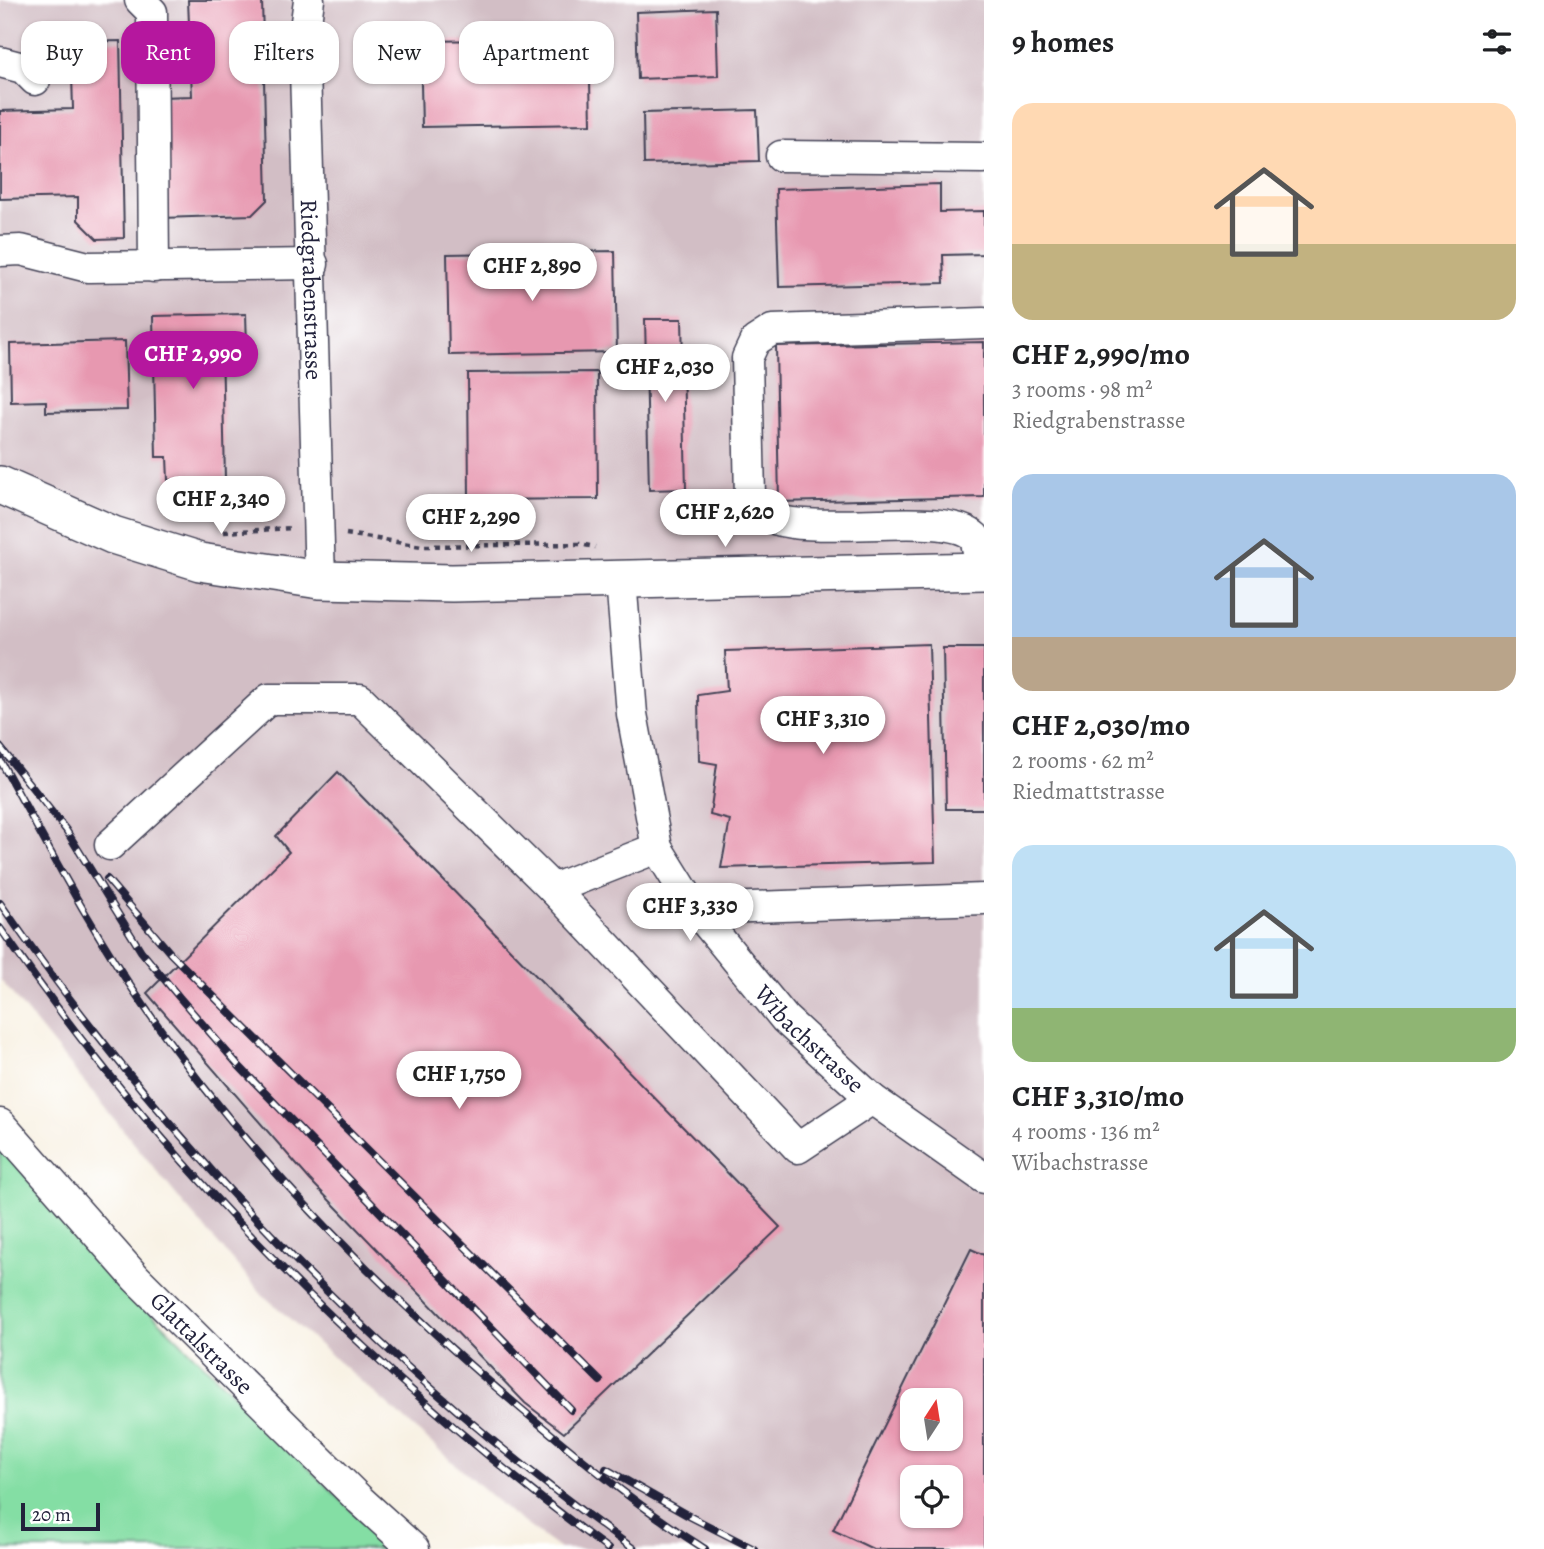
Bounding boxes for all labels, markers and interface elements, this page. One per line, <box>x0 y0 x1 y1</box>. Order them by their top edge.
chip: Buy <box>21 21 107 84</box>
chip: Rent <box>121 21 215 84</box>
chip: Filters <box>229 21 339 84</box>
chip: New <box>353 21 445 84</box>
chip: Apartment <box>459 21 614 84</box>
text: 9 homes <box>1012 22 1114 62</box>
icon: filters <box>1478 23 1516 61</box>
icon: home <box>1201 149 1327 275</box>
street label: Riedgrabenstrasse <box>293 199 330 380</box>
pin: CHF 2,890 <box>452 244 612 303</box>
text: CHF 2,890 <box>483 250 581 281</box>
pin: CHF 2,990 <box>113 332 273 391</box>
text: CHF 2,990/mo <box>1012 334 1190 374</box>
text: CHF 2,990 <box>144 338 242 369</box>
pin: CHF 2,030 <box>585 344 745 404</box>
text: CHF 2,030 <box>616 351 714 382</box>
text: 3 rooms · 98 m² <box>1012 374 1153 405</box>
text: Riedgrabenstrasse <box>1012 405 1185 436</box>
pin: CHF 2,340 <box>141 476 301 536</box>
text: CHF 2,340 <box>172 483 270 514</box>
pin: CHF 2,620 <box>645 490 805 549</box>
pin: CHF 2,290 <box>391 494 551 554</box>
text: CHF 2,620 <box>676 496 774 527</box>
text: CHF 2,290 <box>422 501 520 532</box>
icon: home <box>1201 520 1327 646</box>
pin: CHF 3,310 <box>743 696 903 756</box>
text: CHF 3,310 <box>776 703 870 734</box>
text: CHF 2,030/mo <box>1012 705 1190 745</box>
text: 2 rooms · 62 m² <box>1012 745 1154 776</box>
text: Riedmattstrasse <box>1012 776 1165 807</box>
pin: CHF 3,330 <box>610 884 770 943</box>
text: CHF 3,330 <box>643 890 738 921</box>
icon: home <box>1201 891 1327 1017</box>
street label: Wibachstrasse <box>747 977 871 1100</box>
pin: CHF 1,750 <box>379 1052 539 1111</box>
text: CHF 1,750 <box>412 1058 506 1089</box>
text: CHF 3,310/mo <box>1012 1076 1184 1116</box>
text: 4 rooms · 136 m² <box>1012 1116 1160 1147</box>
text: Wibachstrasse <box>1012 1147 1148 1178</box>
street label: Glattalstrasse <box>143 1285 260 1402</box>
north arrow <box>900 1388 962 1451</box>
map controls <box>900 1388 963 1528</box>
button: locate <box>900 1465 963 1528</box>
scale bar <box>21 1500 100 1532</box>
text: 20 m <box>32 1502 71 1528</box>

